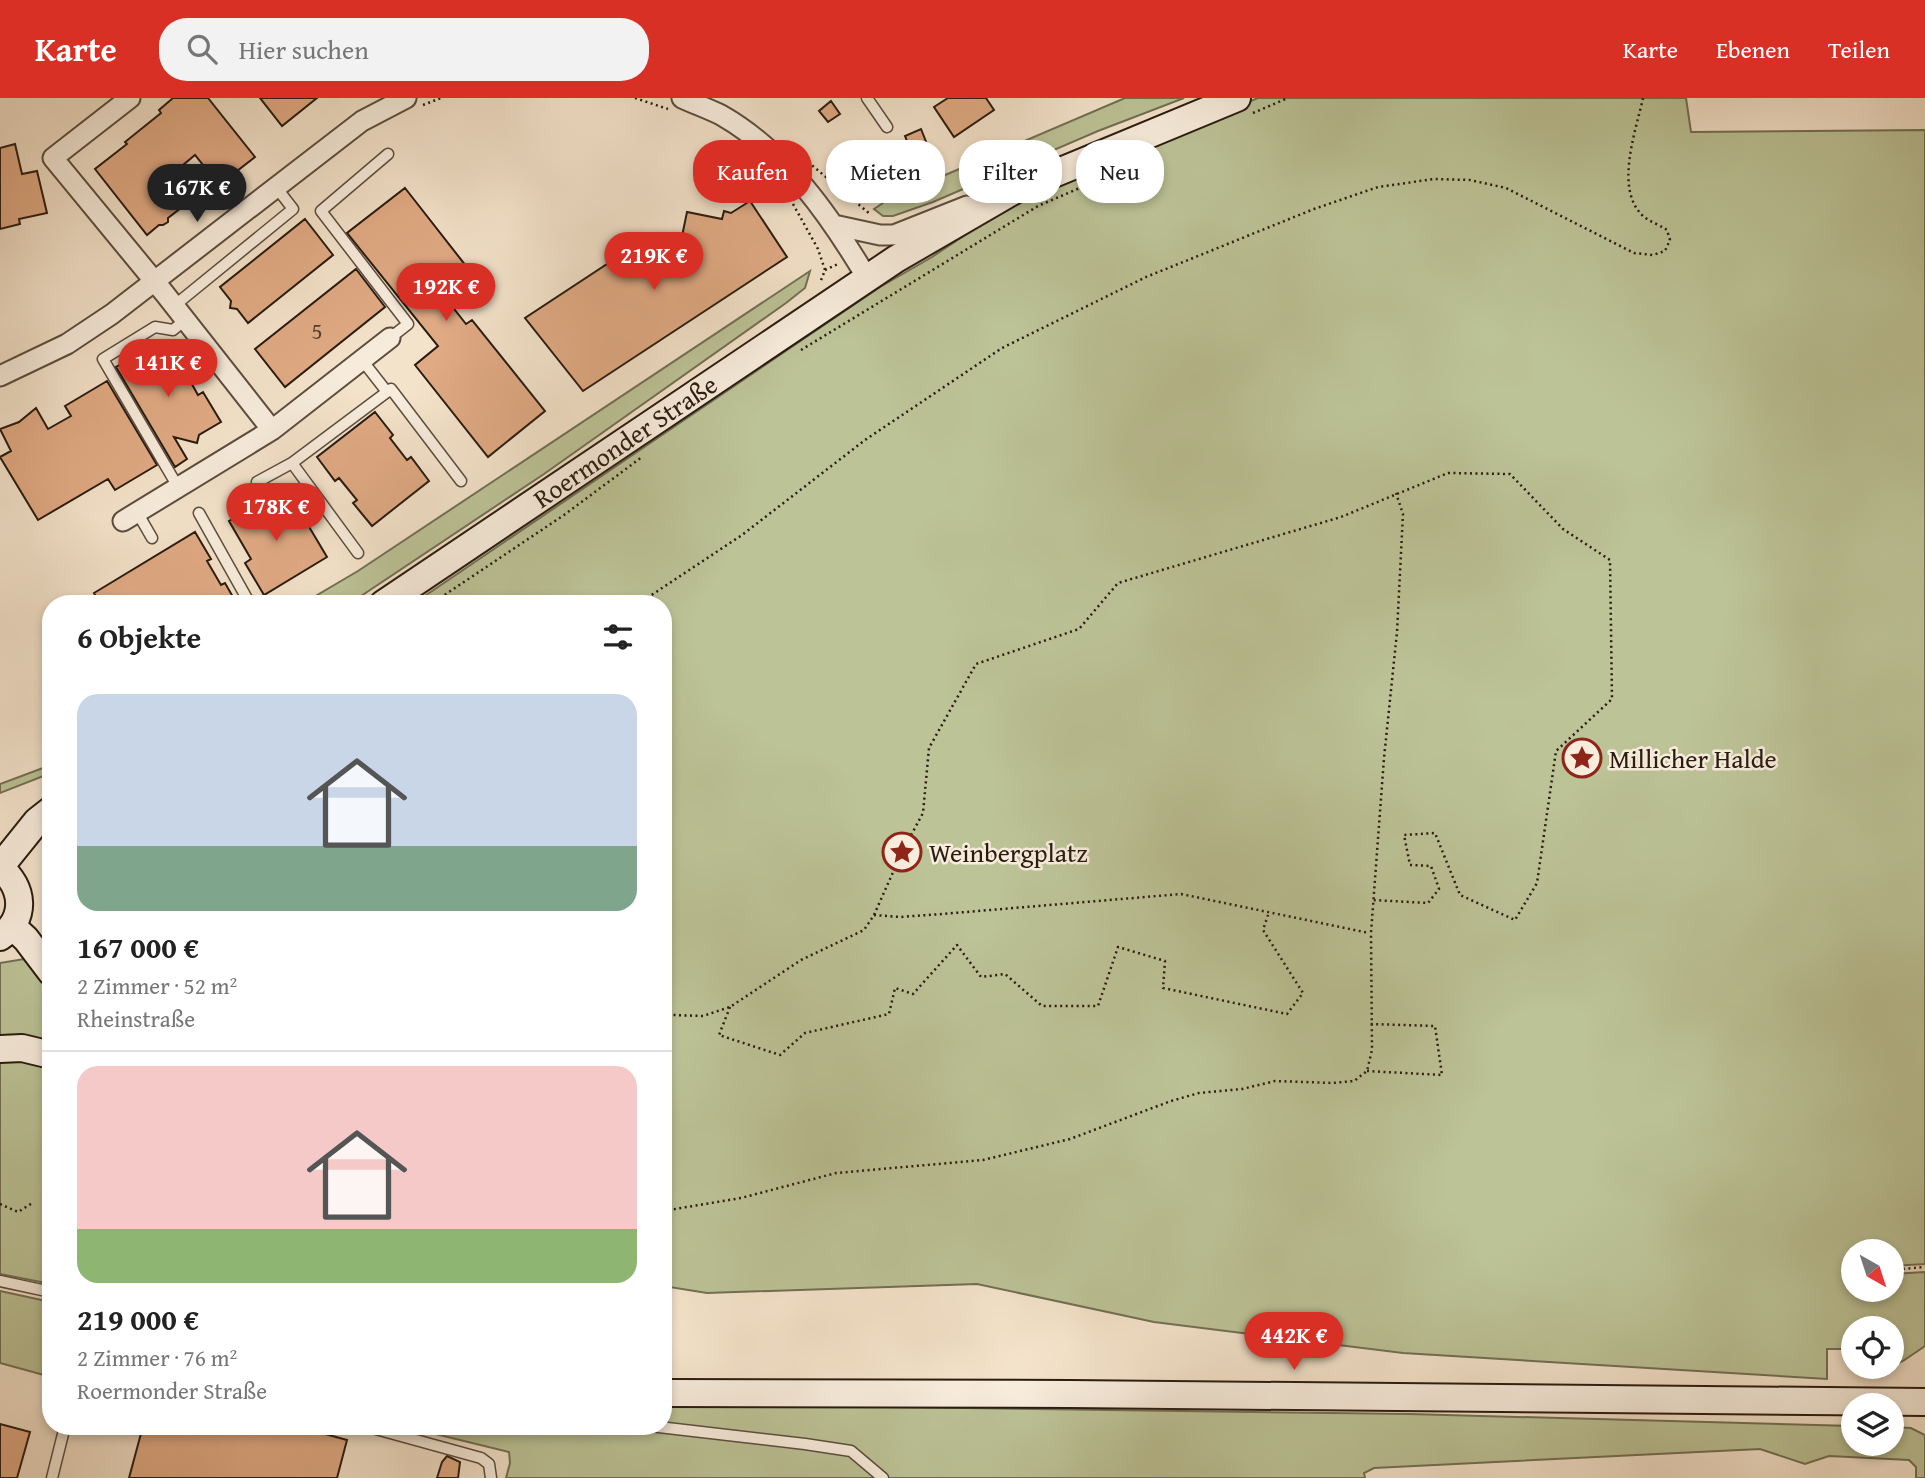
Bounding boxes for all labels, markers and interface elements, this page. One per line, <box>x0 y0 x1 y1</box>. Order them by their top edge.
search box <box>159 18 649 81</box>
text: Karte <box>35 25 117 73</box>
icon: search <box>183 30 221 68</box>
text: Hier suchen <box>239 30 369 69</box>
text: Karte <box>1623 32 1678 67</box>
text: Ebenen <box>1716 32 1790 67</box>
text: Teilen <box>1828 32 1890 67</box>
chip: Kaufen <box>693 140 812 203</box>
chip: Mieten <box>826 140 945 203</box>
chip: Filter <box>959 140 1062 203</box>
chip: Neu <box>1076 140 1164 203</box>
pin: 167K € <box>140 164 254 224</box>
text: 167K € <box>163 170 231 203</box>
pin: 219K € <box>597 232 711 292</box>
text: 219K € <box>620 238 688 271</box>
pin: 192K € <box>389 264 503 323</box>
text: 192K € <box>412 269 480 302</box>
house number: 5 <box>311 314 323 347</box>
pin: 141K € <box>111 340 225 399</box>
text: 141K € <box>134 345 202 378</box>
street label: Roermonder Straße <box>525 365 725 517</box>
pin: 178K € <box>219 484 333 543</box>
text: 178K € <box>242 489 310 522</box>
text: 6 Objekte <box>77 615 201 659</box>
icon: filters <box>599 618 637 656</box>
place icon: Millicher Halde <box>1561 737 1603 779</box>
place label: Millicher Halde <box>1609 739 1777 778</box>
icon: home <box>294 740 420 866</box>
place icon: Weinbergplatz <box>881 831 923 873</box>
place label: Weinbergplatz <box>929 833 1088 872</box>
text: 167 000 € <box>77 925 199 969</box>
text: 2 Zimmer · 52 m² <box>77 969 237 1002</box>
text: Rheinstraße <box>77 1002 195 1035</box>
icon: home <box>294 1112 420 1238</box>
north arrow <box>1841 1239 1904 1302</box>
map controls <box>1841 1239 1904 1456</box>
text: 219 000 € <box>77 1297 199 1341</box>
pin: 442K € <box>1237 1312 1351 1372</box>
button: locate <box>1841 1316 1904 1379</box>
text: 442K € <box>1260 1318 1328 1351</box>
text: 2 Zimmer · 76 m² <box>77 1341 237 1374</box>
text: Roermonder Straße <box>77 1374 267 1407</box>
button: layers <box>1841 1393 1904 1456</box>

